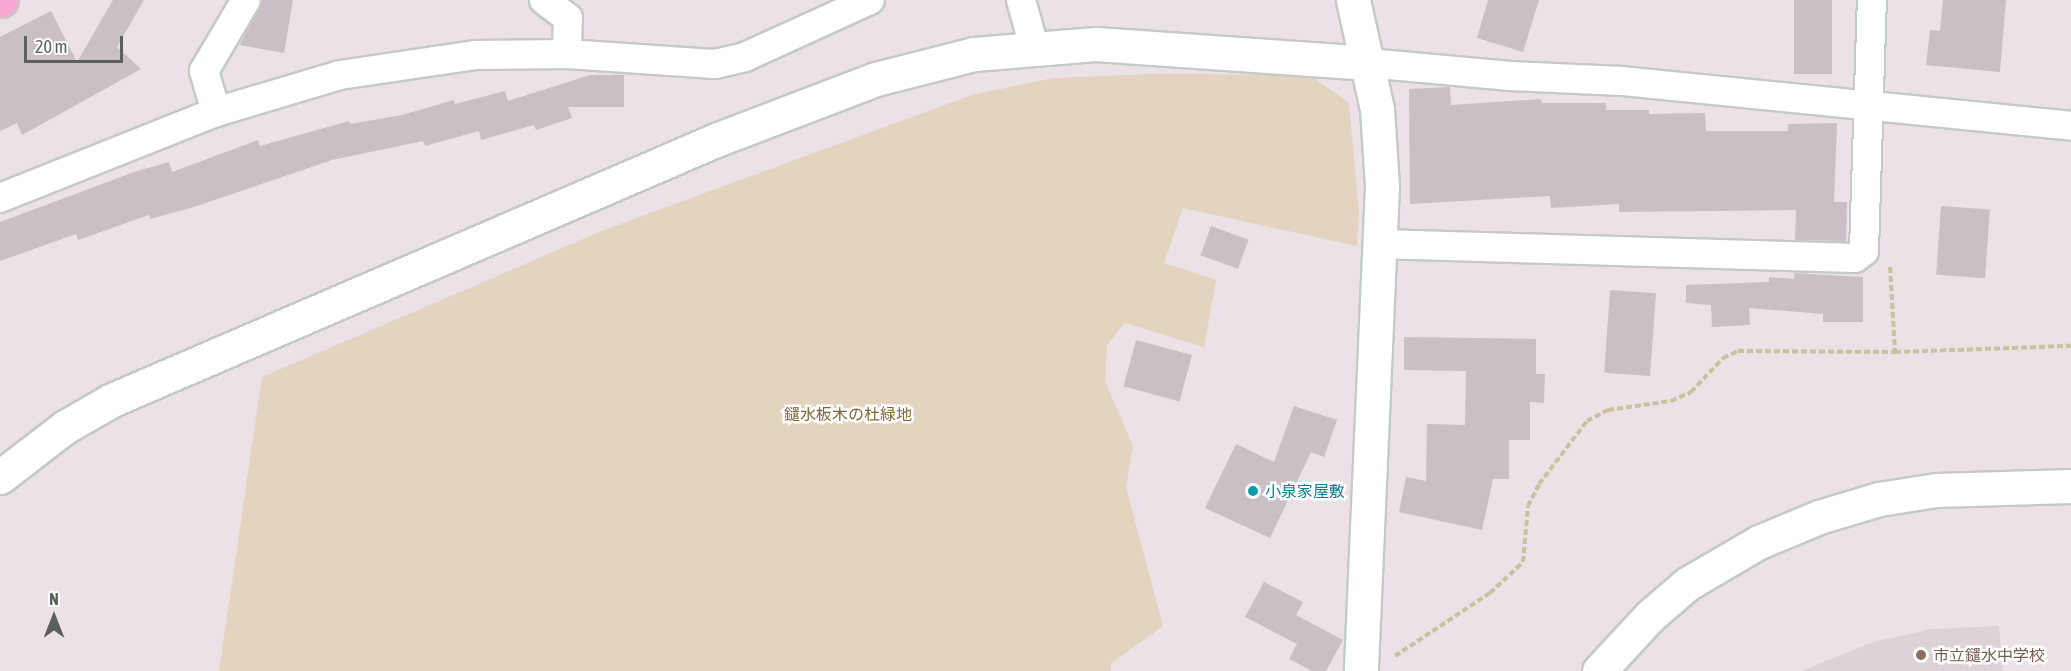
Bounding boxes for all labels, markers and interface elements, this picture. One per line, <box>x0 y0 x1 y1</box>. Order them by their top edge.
scale bar <box>27 24 126 62</box>
text: 20 m <box>35 36 67 57</box>
park label: 鑓水板木の杜緑地 <box>784 404 912 424</box>
place label: 小泉家屋敷 <box>1265 481 1345 501</box>
marker: 小泉家屋敷 <box>1246 484 1260 498</box>
north arrow <box>24 587 84 647</box>
text: N <box>49 590 59 608</box>
place label: 市立鑓水中学校 <box>1933 645 2045 665</box>
marker: 市立鑓水中学校 <box>1914 648 1928 662</box>

